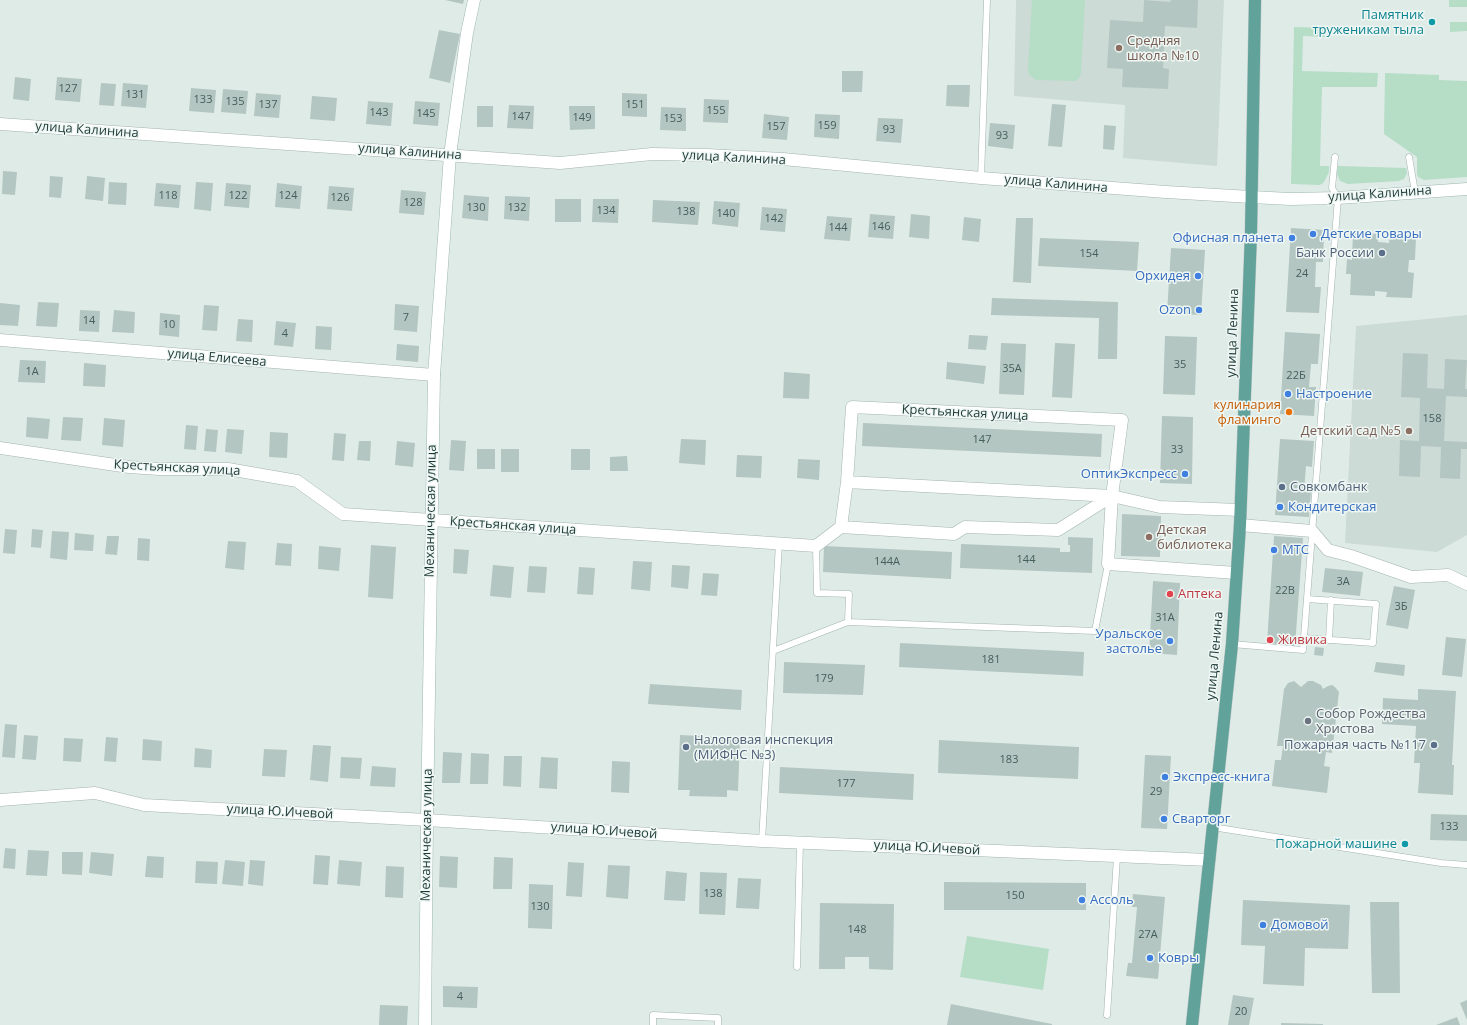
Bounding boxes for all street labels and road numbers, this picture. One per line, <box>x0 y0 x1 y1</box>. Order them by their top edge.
street label: улица Калинина <box>35 119 139 141</box>
street label: улица Калинина <box>358 141 462 163</box>
street label: улица Калинина <box>682 147 786 169</box>
street label: улица Калинина <box>1004 172 1108 196</box>
street label: улица Калинина <box>1328 183 1432 205</box>
street label: улица Ленина <box>1224 288 1242 378</box>
street label: улица Елисеева <box>167 346 267 370</box>
street label: Крестьянская улица <box>901 402 1029 424</box>
street label: Механическая улица <box>422 444 440 578</box>
street label: Крестьянская улица <box>113 457 241 479</box>
street label: Крестьянская улица <box>449 514 577 538</box>
street label: улица Ленина <box>1203 611 1227 701</box>
street label: Механическая улица <box>418 768 436 902</box>
street label: улица Ю.Ичевой <box>226 801 334 823</box>
street label: улица Ю.Ичевой <box>550 820 658 842</box>
street label: улица Ю.Ичевой <box>873 837 981 859</box>

